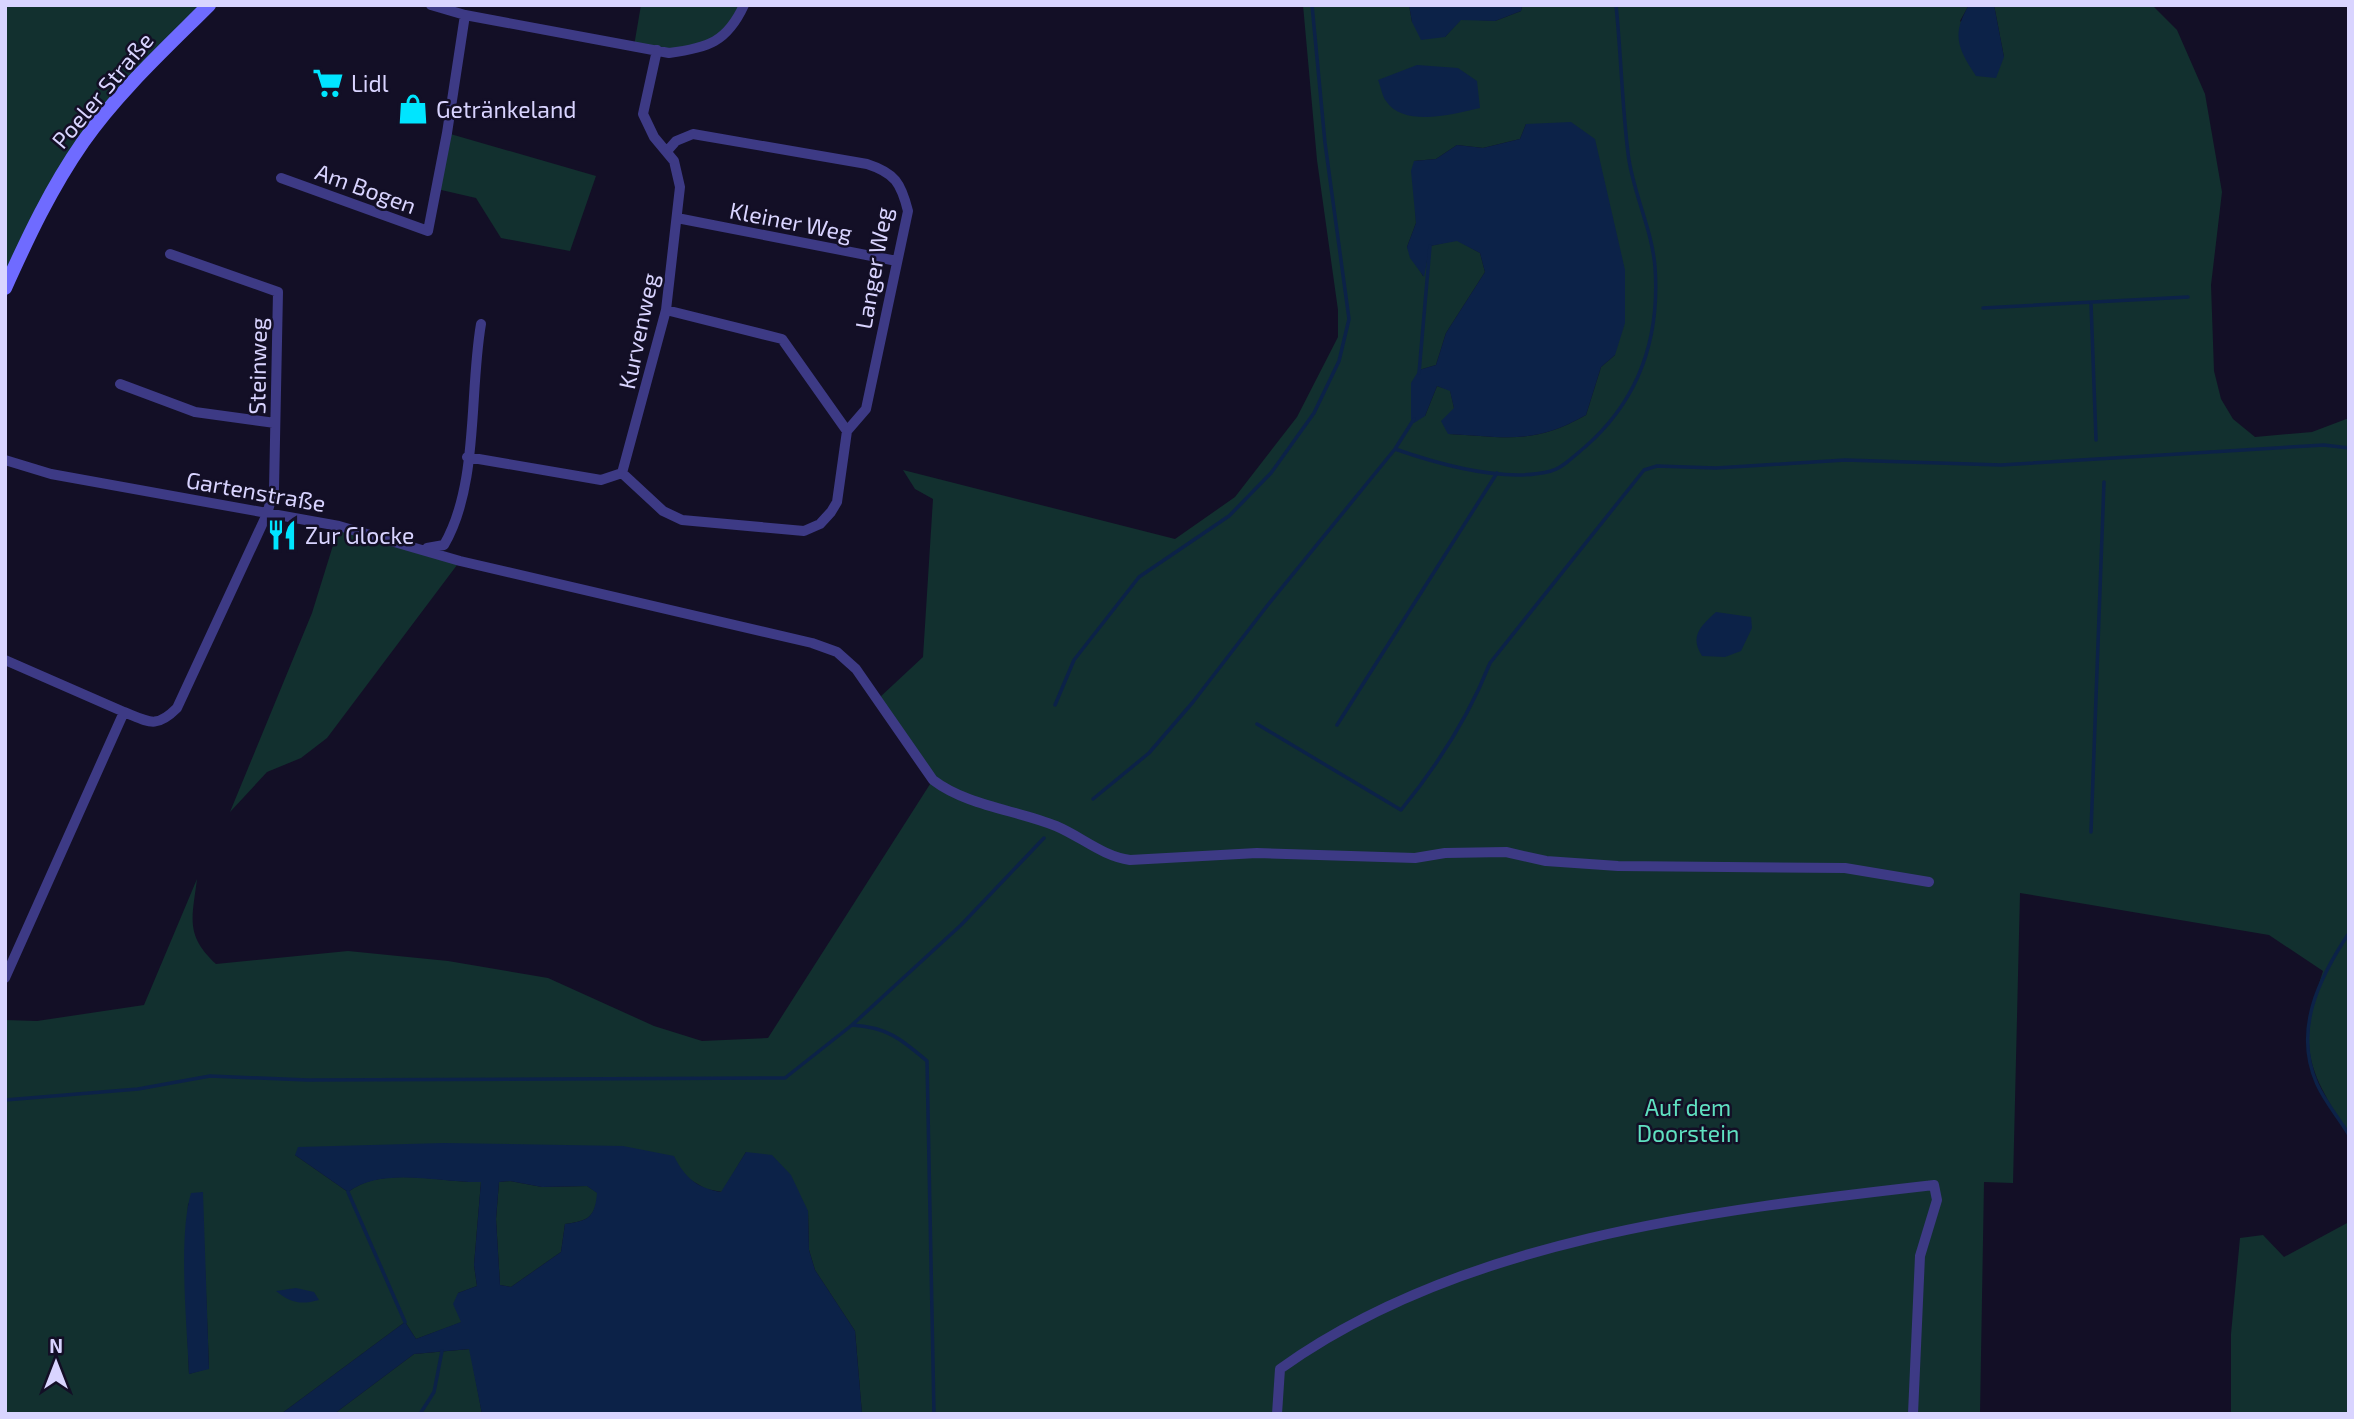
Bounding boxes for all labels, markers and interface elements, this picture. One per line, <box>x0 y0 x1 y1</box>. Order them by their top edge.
street label: Poeler Straße <box>45 26 159 154</box>
supermarket icon: Lidl <box>311 66 345 100</box>
place label: Lidl <box>351 69 389 97</box>
shop icon: Getränkeland <box>396 92 430 126</box>
place label: Getränkeland <box>436 95 576 123</box>
street label: Am Bogen <box>312 157 420 219</box>
street label: Kleiner Weg <box>727 195 855 247</box>
street label: Langer Weg <box>849 205 897 331</box>
street label: Kurvenweg <box>612 270 664 391</box>
street label: Steinweg <box>242 317 272 415</box>
street label: Gartenstraße <box>184 465 328 517</box>
restaurant icon: Zur Glocke <box>265 518 299 552</box>
place label: Zur Glocke <box>305 521 414 549</box>
park label: Auf dem Doorstein <box>1637 1093 1739 1147</box>
north arrow <box>21 1328 91 1398</box>
text: N <box>49 1334 63 1357</box>

